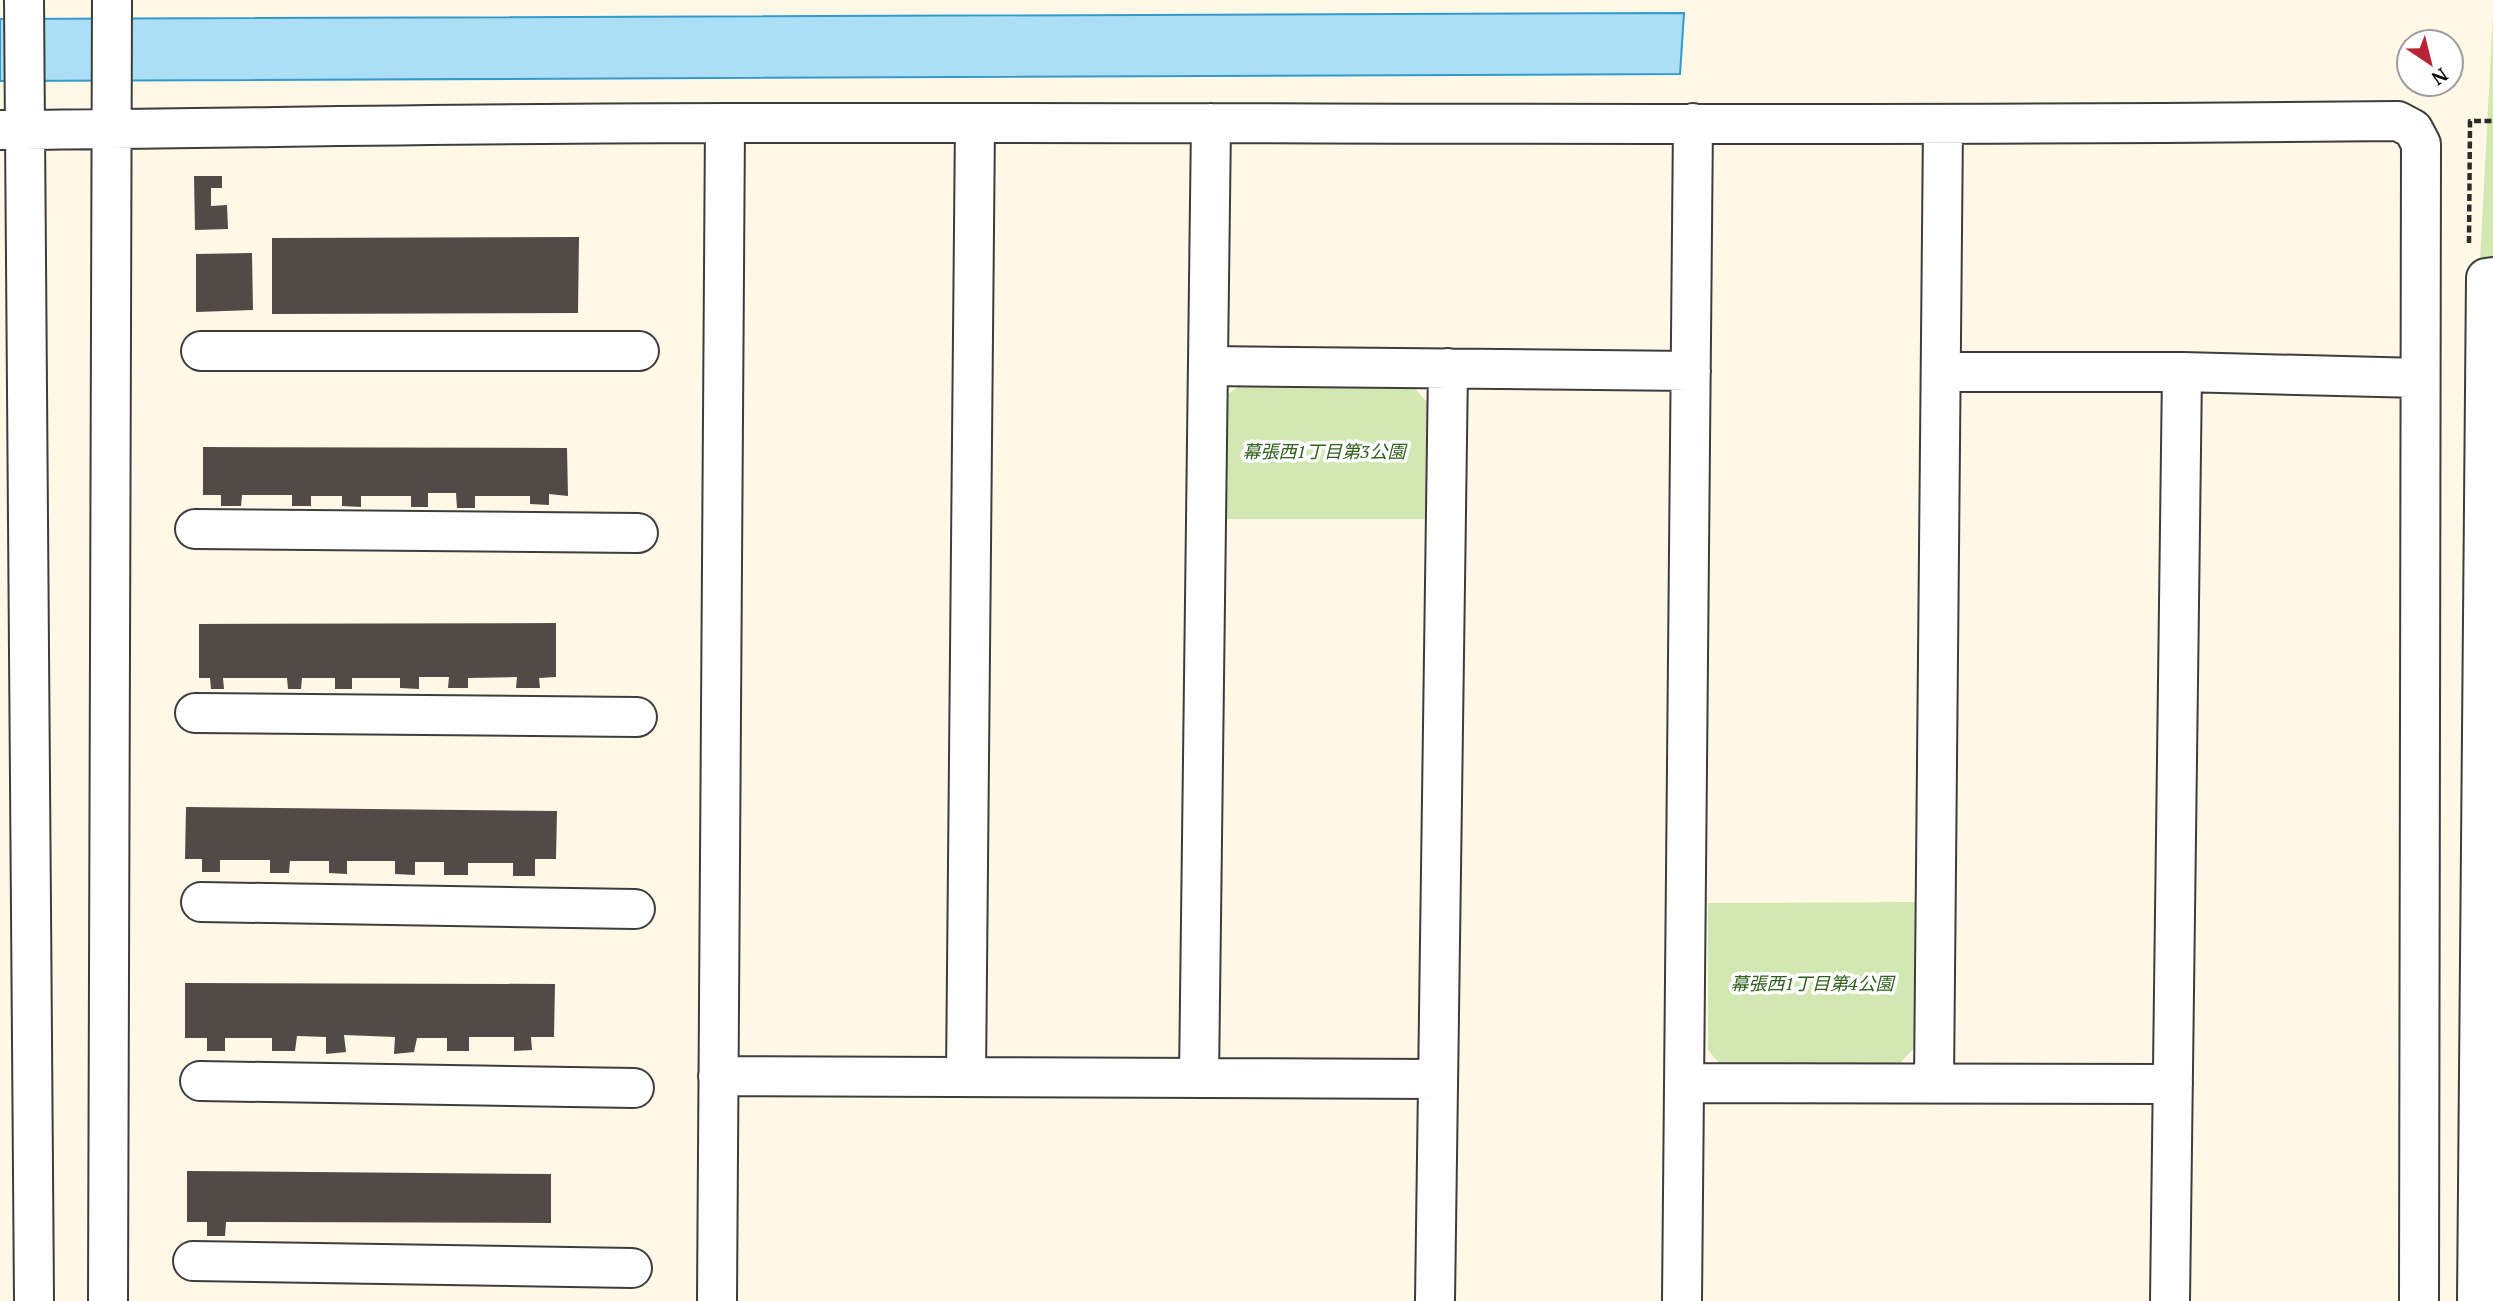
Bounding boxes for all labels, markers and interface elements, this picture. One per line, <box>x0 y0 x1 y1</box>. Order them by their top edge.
north arrow <box>2395 28 2465 98</box>
text: N <box>2426 63 2453 92</box>
park label: 幕張西1丁目第3公園 <box>1243 439 1408 463</box>
park label: 幕張西1丁目第4公園 <box>1731 971 1896 995</box>

